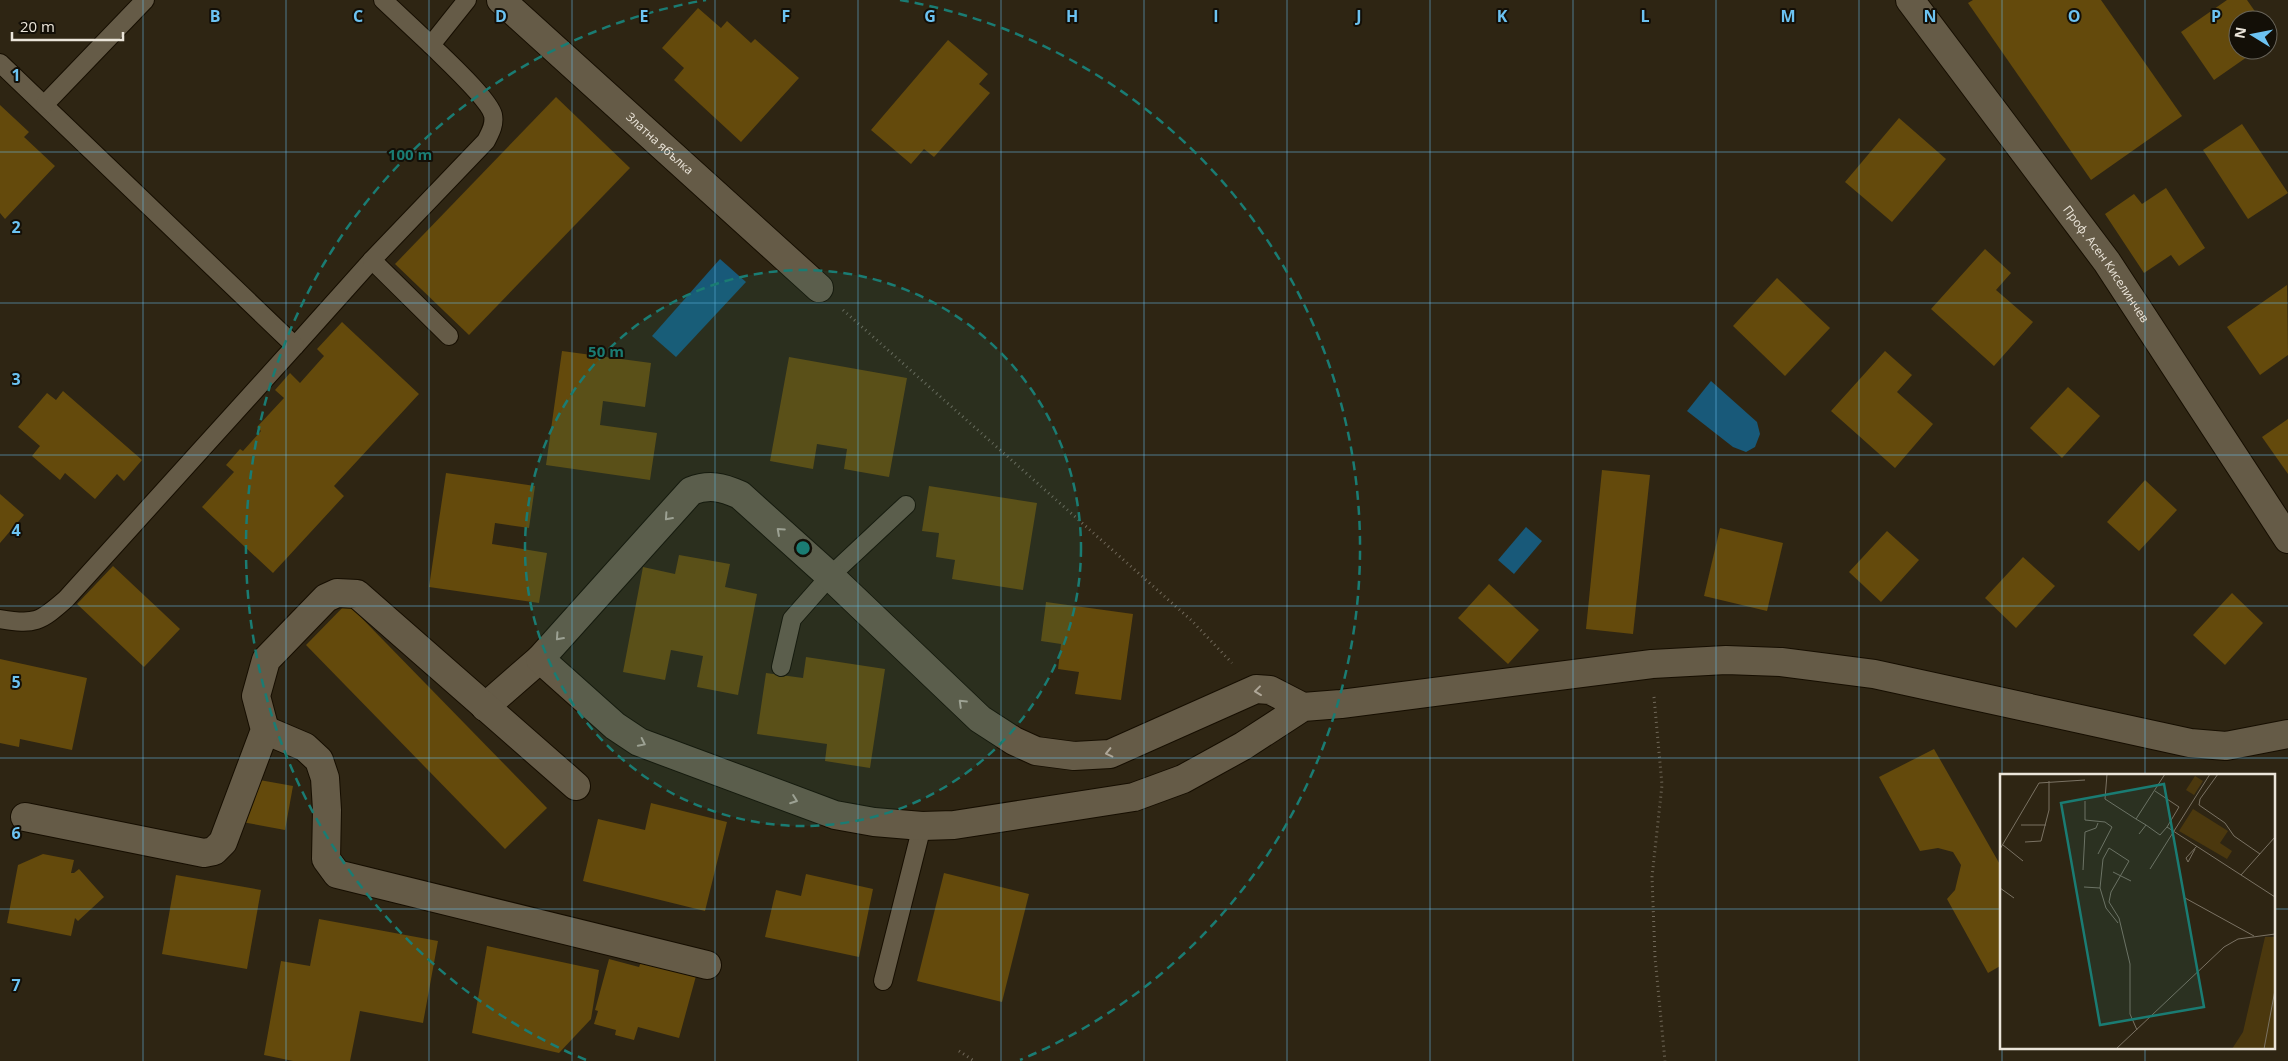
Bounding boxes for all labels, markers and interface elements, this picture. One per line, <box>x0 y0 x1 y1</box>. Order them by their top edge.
text: B <box>210 5 220 27</box>
text: C <box>353 5 363 27</box>
text: D <box>495 5 507 27</box>
text: E <box>640 5 649 27</box>
text: F <box>782 5 790 27</box>
text: G <box>924 5 936 27</box>
text: H <box>1066 5 1078 27</box>
text: I <box>1213 5 1219 27</box>
text: J <box>1354 5 1362 27</box>
text: K <box>1497 5 1508 27</box>
text: L <box>1640 5 1650 27</box>
text: M <box>1780 5 1796 27</box>
text: N <box>1923 5 1937 27</box>
text: O <box>2068 5 2080 27</box>
text: P <box>2211 5 2221 27</box>
scale bar <box>12 10 124 42</box>
north arrow <box>2228 10 2278 60</box>
text: 20 m <box>20 16 55 36</box>
text: N <box>2229 25 2250 40</box>
text: 1 <box>11 64 21 86</box>
street label: Златна ябълка <box>623 108 697 178</box>
text: 100 m <box>388 144 432 164</box>
street label: Проф. Асен Киселинчев <box>2059 202 2153 326</box>
text: 2 <box>11 216 21 238</box>
text: 50 m <box>588 341 624 361</box>
text: 3 <box>11 368 21 390</box>
one-way arrow <box>665 511 674 520</box>
text: 4 <box>11 519 21 541</box>
one-way arrow <box>777 528 786 537</box>
centre of rings <box>794 539 812 557</box>
one-way arrow <box>556 632 565 641</box>
text: 5 <box>11 671 21 693</box>
one-way arrow <box>1254 685 1262 696</box>
one-way arrow <box>959 700 968 709</box>
one-way arrow <box>637 737 646 747</box>
one-way arrow <box>1105 747 1113 758</box>
inset map <box>2000 774 2276 1048</box>
one-way arrow <box>790 794 798 804</box>
text: 6 <box>11 822 21 844</box>
text: 7 <box>11 974 21 996</box>

